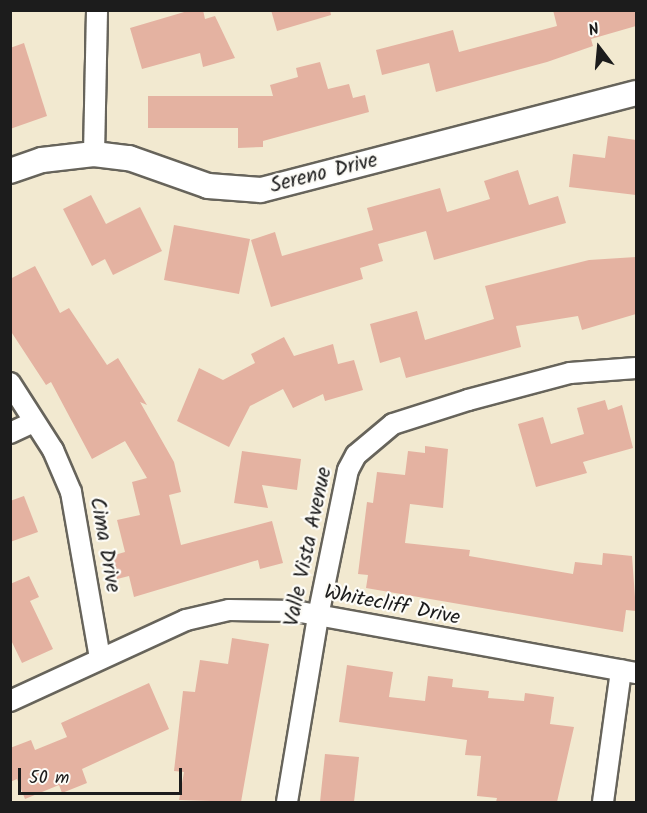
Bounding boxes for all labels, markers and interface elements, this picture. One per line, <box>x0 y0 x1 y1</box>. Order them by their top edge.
text: N <box>586 17 602 44</box>
north arrow <box>569 18 629 78</box>
street label: Sereno Drive <box>268 148 380 200</box>
street label: Valle Vista Avenue <box>280 465 338 629</box>
street label: Cima Drive <box>83 495 125 595</box>
street label: Whitecliff Drive <box>322 580 462 632</box>
scale bar <box>21 756 184 794</box>
text: 50 m <box>29 764 69 793</box>

